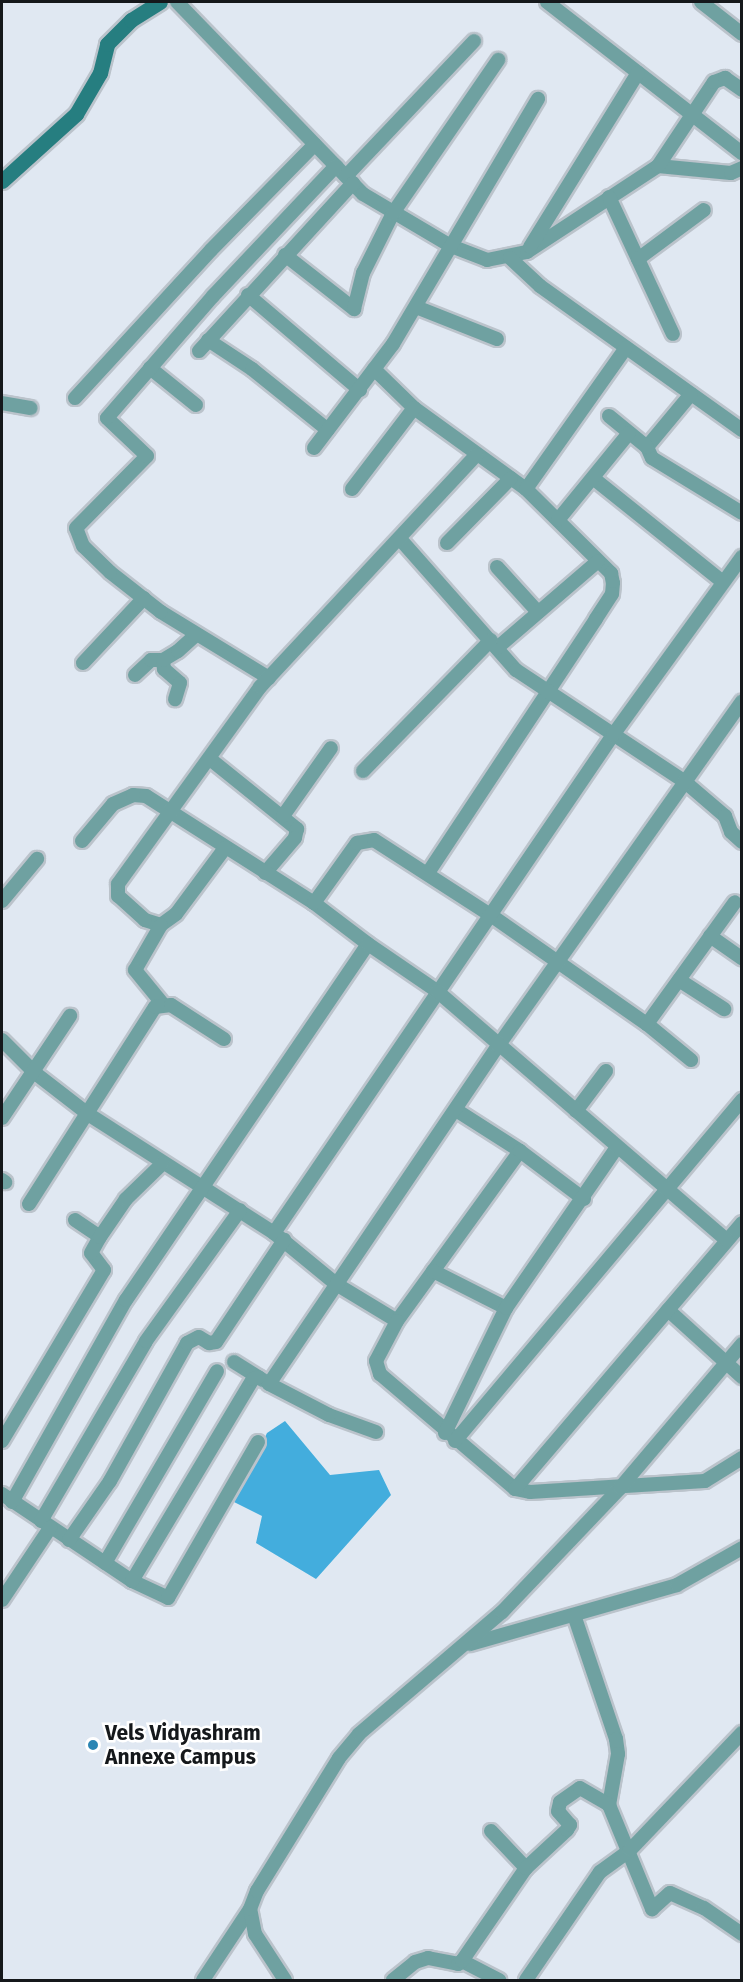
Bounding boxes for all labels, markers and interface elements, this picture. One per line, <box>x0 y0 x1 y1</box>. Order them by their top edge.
place label: Vels Vidyashram Annexe Campus <box>105 1720 261 1770</box>
marker: Vels Vidyashram Annexe Campus <box>86 1738 100 1752</box>

